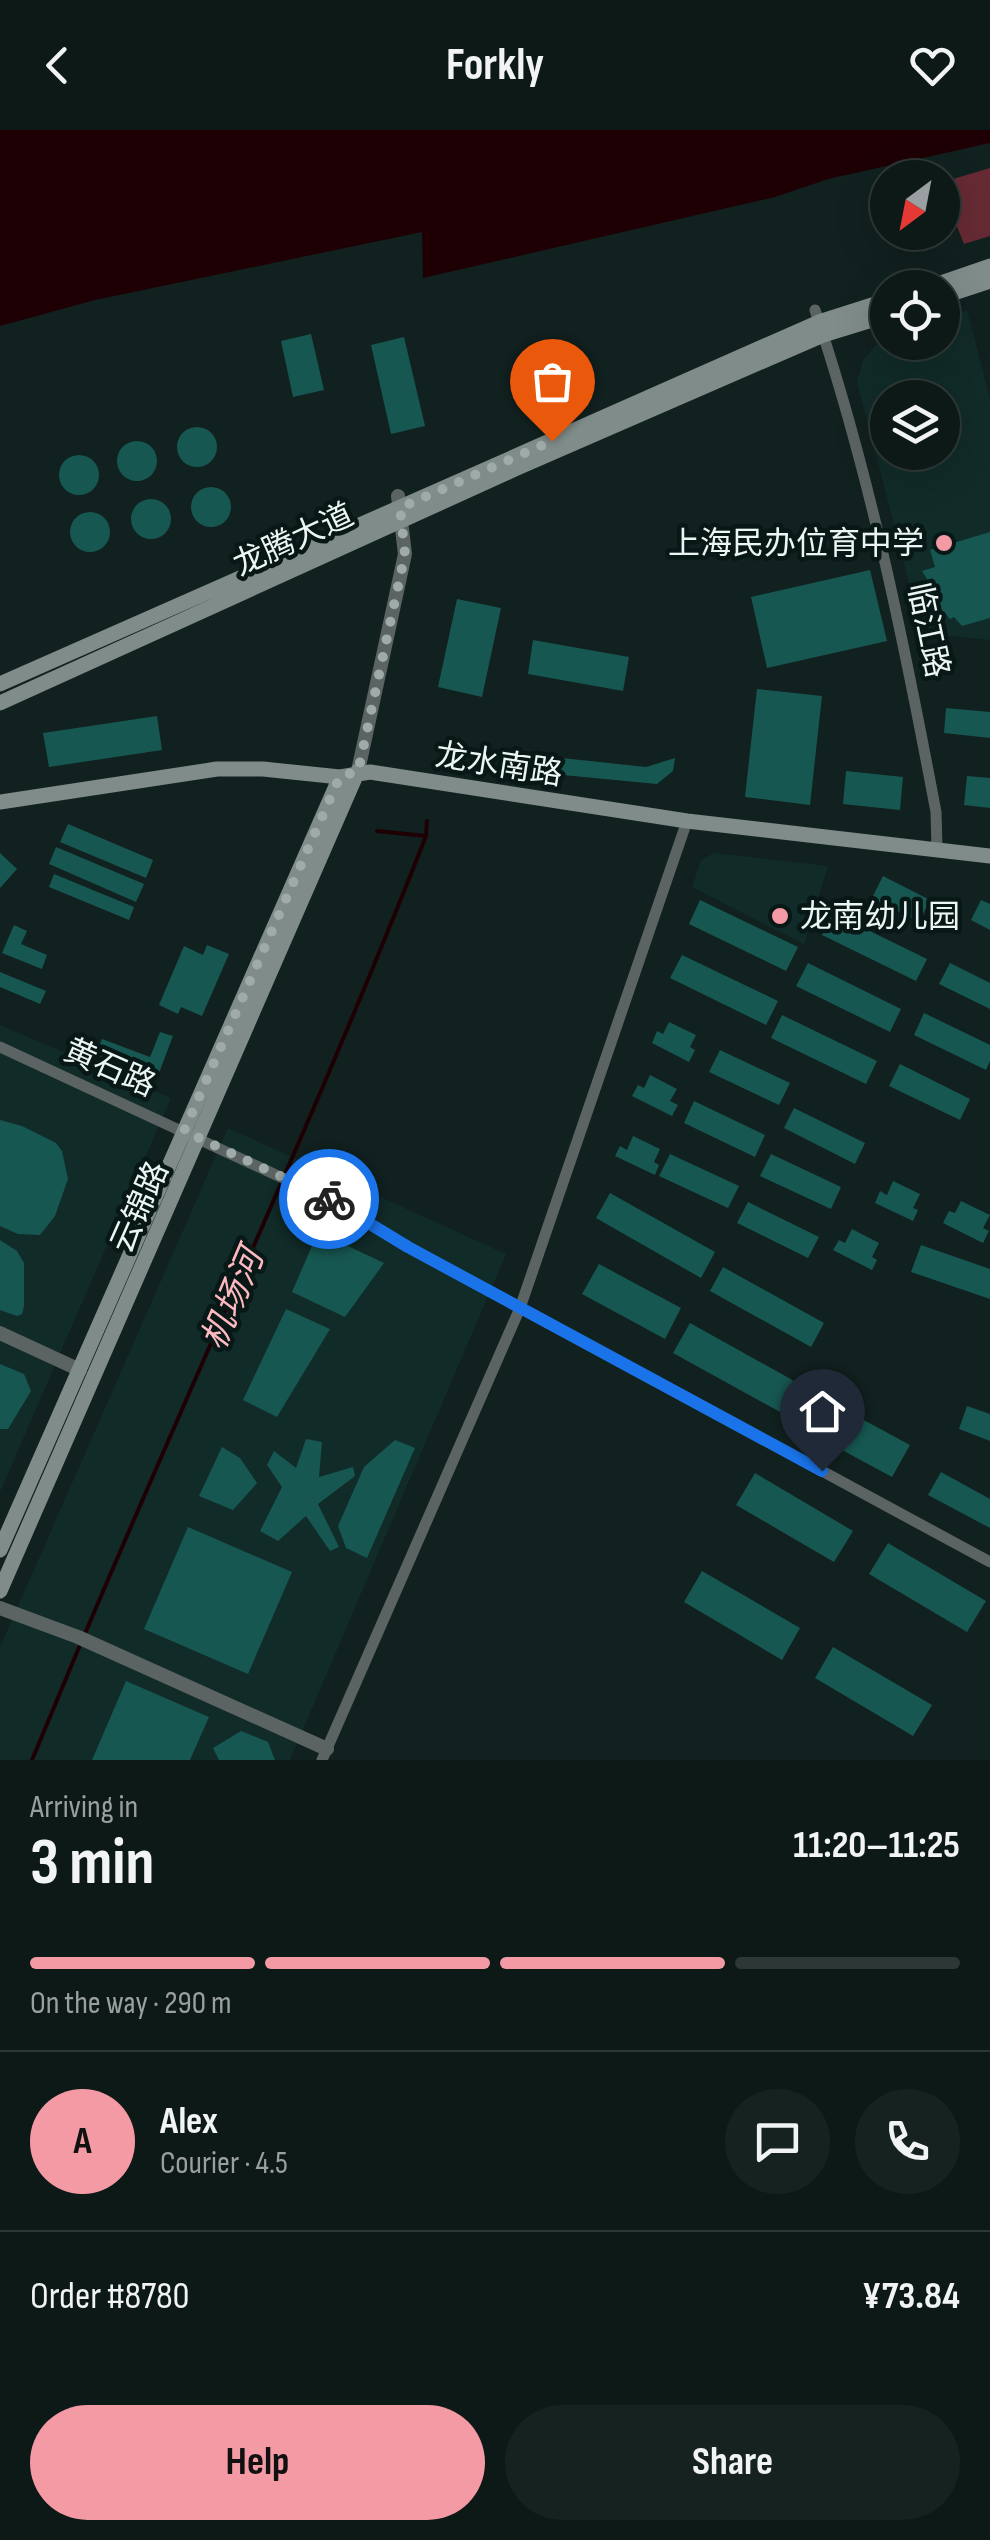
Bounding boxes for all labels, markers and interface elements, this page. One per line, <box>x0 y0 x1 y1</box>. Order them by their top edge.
icon: back <box>30 38 85 93</box>
text: Forkly <box>446 38 544 93</box>
icon: heart <box>905 38 960 93</box>
north arrow <box>870 160 960 250</box>
map controls <box>870 160 960 470</box>
button: locate <box>870 270 960 360</box>
pin <box>510 339 595 442</box>
icon: bag <box>525 354 580 409</box>
button: layers <box>870 380 960 470</box>
street label: 龙腾大道 <box>227 496 360 585</box>
place label: 上海民办位育中学 <box>668 525 924 564</box>
marker: 上海民办位育中学 <box>933 532 955 554</box>
street label: 临江路 <box>898 579 957 681</box>
street label: 龙水南路 <box>432 736 565 795</box>
place label: 龙南幼儿园 <box>800 898 960 937</box>
marker: 龙南幼儿园 <box>769 905 791 927</box>
street label: 黄石路 <box>58 1031 161 1106</box>
courier <box>279 1149 379 1249</box>
street label: 云锦路 <box>103 1156 178 1259</box>
icon: bike <box>302 1172 357 1227</box>
water label: 机场河 <box>193 1237 276 1356</box>
pin <box>780 1369 865 1472</box>
icon: home <box>795 1384 850 1439</box>
text: Arriving in <box>30 1788 138 1827</box>
text: 11:20–11:25 <box>793 1823 960 1868</box>
text: 3 min <box>30 1825 154 1903</box>
text: On the way · 290 m <box>30 1984 232 2023</box>
button: chat <box>725 2089 830 2194</box>
button: phone <box>855 2089 960 2194</box>
text: Alex <box>160 2099 218 2144</box>
text: A <box>73 2119 92 2164</box>
text: Courier · 4.5 <box>160 2144 288 2183</box>
text: Order #8780 <box>30 2274 190 2319</box>
text: ¥73.84 <box>862 2274 960 2319</box>
button: Help <box>30 2405 485 2520</box>
button: Share <box>505 2405 960 2520</box>

